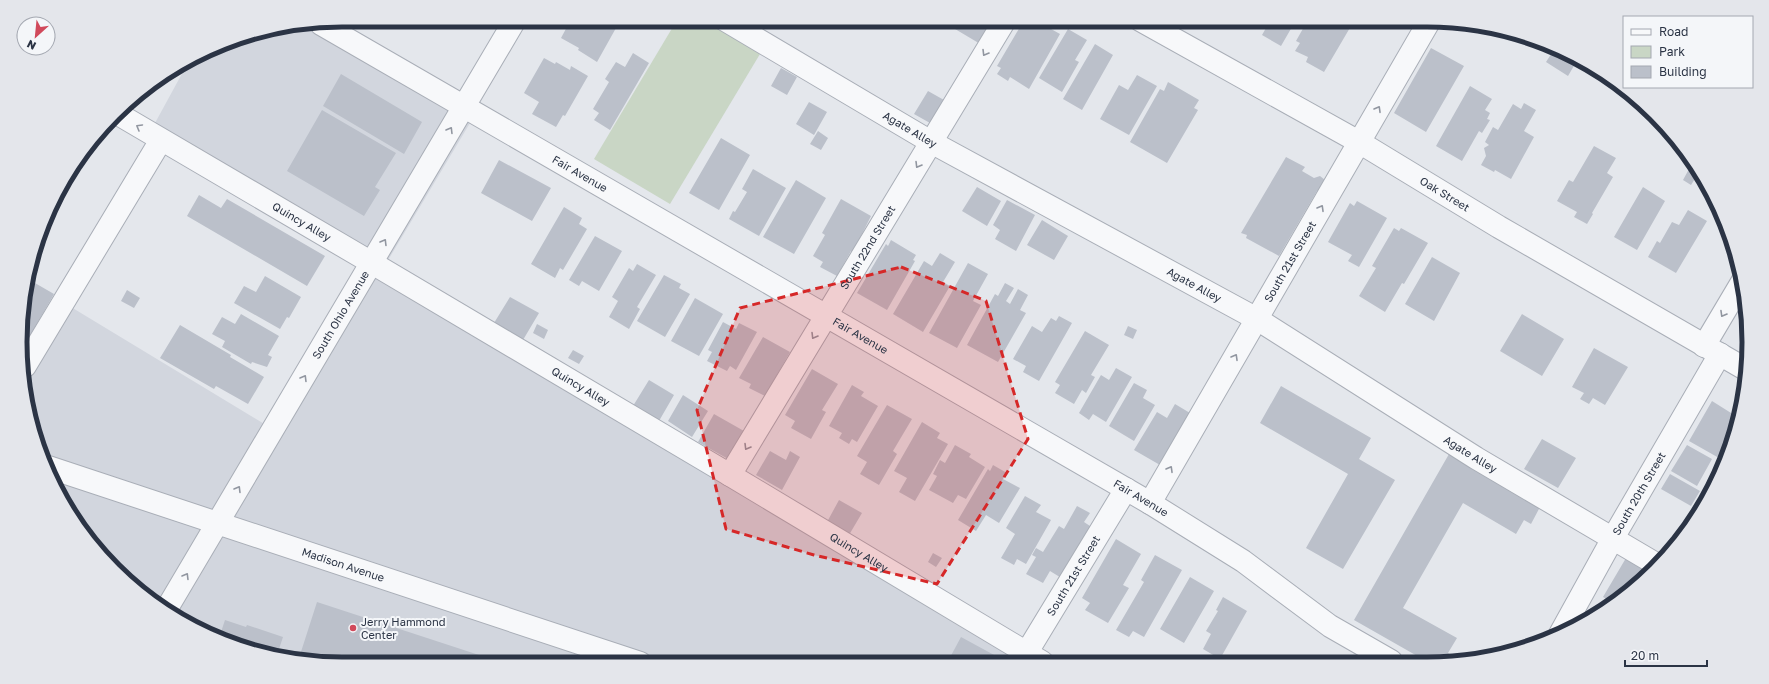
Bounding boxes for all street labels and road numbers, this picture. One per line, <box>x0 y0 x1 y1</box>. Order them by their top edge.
street label: Agate Alley <box>881 108 939 150</box>
street label: Fair Avenue <box>550 152 610 194</box>
street label: Oak Street <box>1418 174 1472 214</box>
street label: Quincy Alley <box>270 199 334 244</box>
street label: South 22nd Street <box>837 203 898 291</box>
street label: South 21st Street <box>1261 219 1318 304</box>
street label: Agate Alley <box>1165 264 1224 305</box>
street label: South Ohio Avenue <box>309 268 371 361</box>
street label: Fair Avenue <box>831 314 891 356</box>
street label: Quincy Alley <box>549 364 612 408</box>
street label: Agate Alley <box>1442 432 1500 475</box>
street label: South 20th Street <box>1609 449 1668 537</box>
street label: Fair Avenue <box>1111 476 1171 519</box>
street label: Quincy Alley <box>828 529 891 574</box>
street label: South 21st Street <box>1044 533 1102 618</box>
street label: Madison Avenue <box>300 544 386 584</box>

